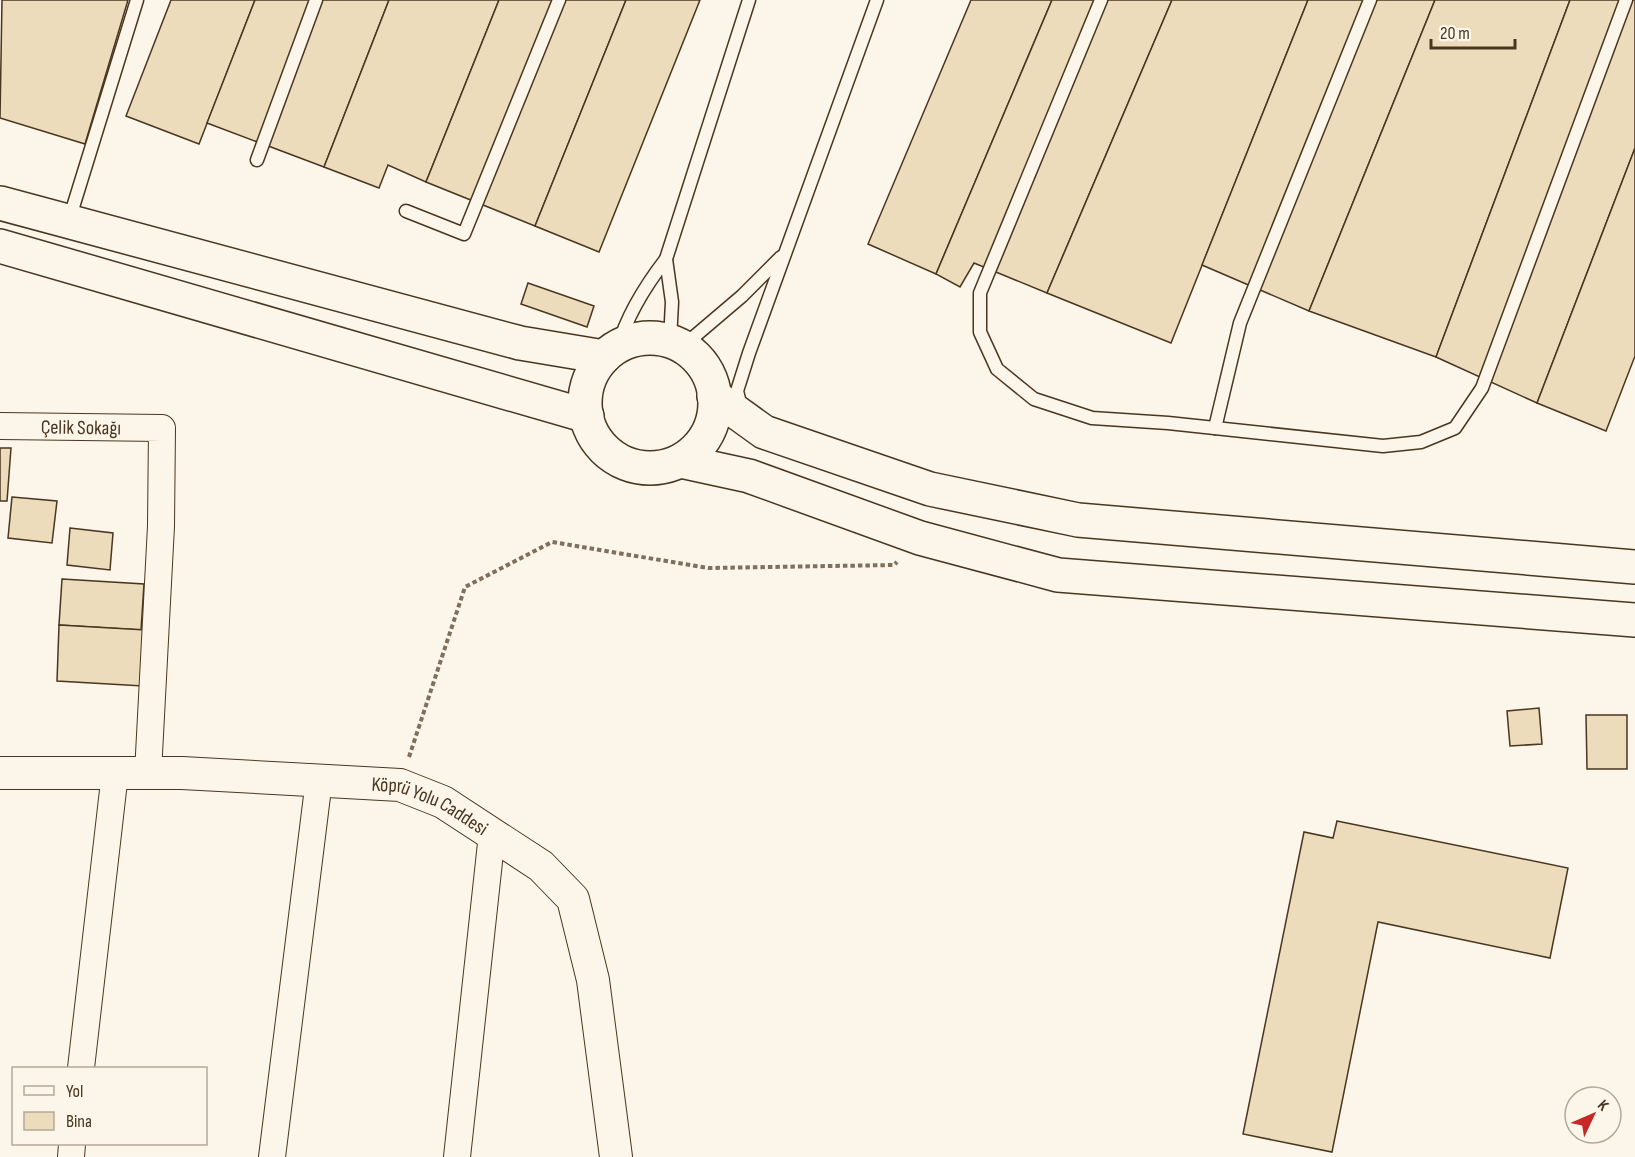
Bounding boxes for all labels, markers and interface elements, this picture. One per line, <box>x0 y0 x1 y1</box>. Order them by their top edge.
scale bar <box>1431 12 1515 50</box>
text: 20 m <box>1440 23 1470 44</box>
street label: Çelik Sokağı <box>41 416 121 440</box>
street label: Köprü Yolu Caddesi <box>371 772 492 841</box>
legend <box>12 1067 207 1145</box>
text: Yol <box>66 1081 83 1102</box>
north arrow <box>1563 1085 1623 1145</box>
text: K <box>1593 1096 1612 1115</box>
text: Bina <box>66 1111 92 1132</box>

